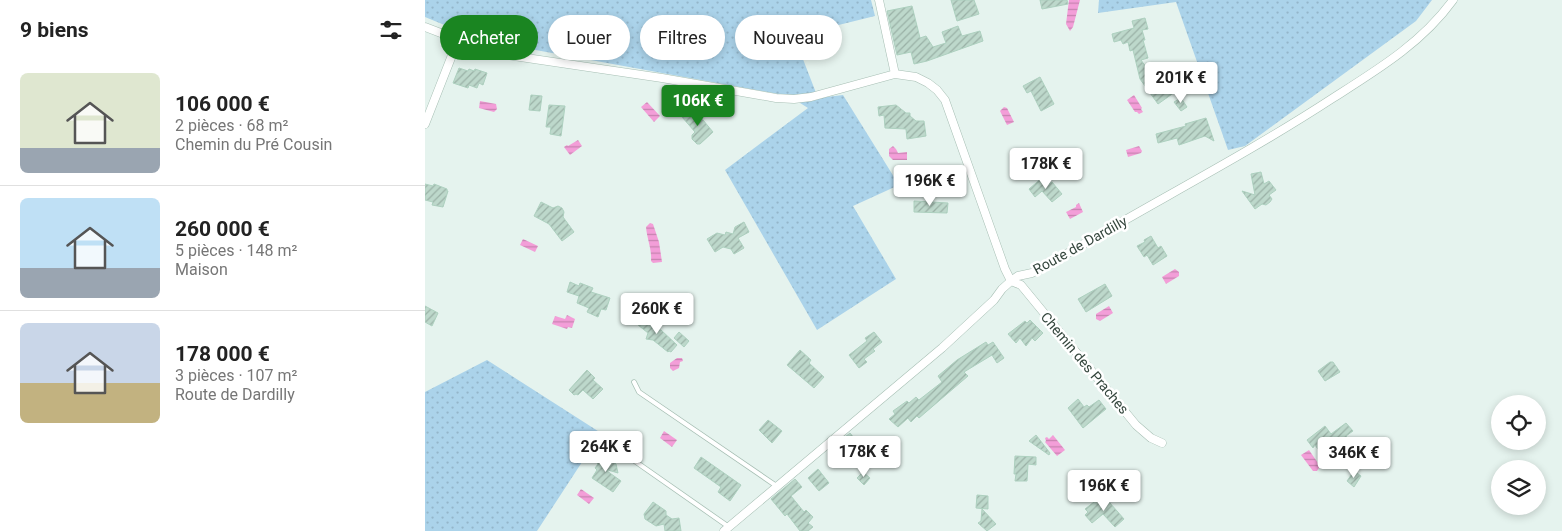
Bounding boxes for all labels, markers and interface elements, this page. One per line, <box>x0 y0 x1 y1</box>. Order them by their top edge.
chip: Acheter <box>440 15 538 60</box>
chip: Louer <box>548 15 630 60</box>
chip: Filtres <box>640 15 725 60</box>
chip: Nouveau <box>735 15 842 60</box>
icon: filters <box>377 16 405 44</box>
text: 9 biens <box>20 18 89 42</box>
pin: 201K € <box>1140 62 1222 104</box>
text: 201K € <box>1156 68 1206 87</box>
pin: 106K € <box>657 84 739 127</box>
text: 106K € <box>673 91 723 110</box>
text: 106 000 € <box>175 92 270 116</box>
icon: home <box>60 93 120 153</box>
text: 2 pièces · 68 m² <box>175 116 288 135</box>
text: Chemin du Pré Cousin <box>175 135 332 154</box>
pin: 178K € <box>1005 148 1087 190</box>
text: 178K € <box>1021 154 1071 173</box>
pin: 196K € <box>889 164 971 207</box>
text: 196K € <box>905 171 955 190</box>
street label: Route de Dardilly <box>1030 212 1130 277</box>
text: 260 000 € <box>175 217 270 241</box>
icon: home <box>60 218 120 278</box>
text: 5 pièces · 148 m² <box>175 241 297 260</box>
text: Maison <box>175 260 228 279</box>
pin: 260K € <box>616 292 698 335</box>
text: 260K € <box>632 299 682 318</box>
street label: Chemin des Praches <box>1038 309 1132 417</box>
text: 178 000 € <box>175 342 270 366</box>
icon: home <box>60 343 120 403</box>
text: 3 pièces · 107 m² <box>175 366 297 385</box>
text: Route de Dardilly <box>175 385 295 404</box>
map controls <box>1491 395 1546 515</box>
button: locate <box>1491 395 1546 450</box>
pin: 264K € <box>565 430 647 473</box>
pin: 178K € <box>823 436 905 478</box>
pin: 346K € <box>1313 436 1395 479</box>
text: 264K € <box>581 437 631 456</box>
text: 178K € <box>839 442 889 461</box>
text: 346K € <box>1329 443 1379 462</box>
button: layers <box>1491 460 1546 515</box>
pin: 196K € <box>1063 470 1145 512</box>
text: 196K € <box>1079 476 1129 495</box>

